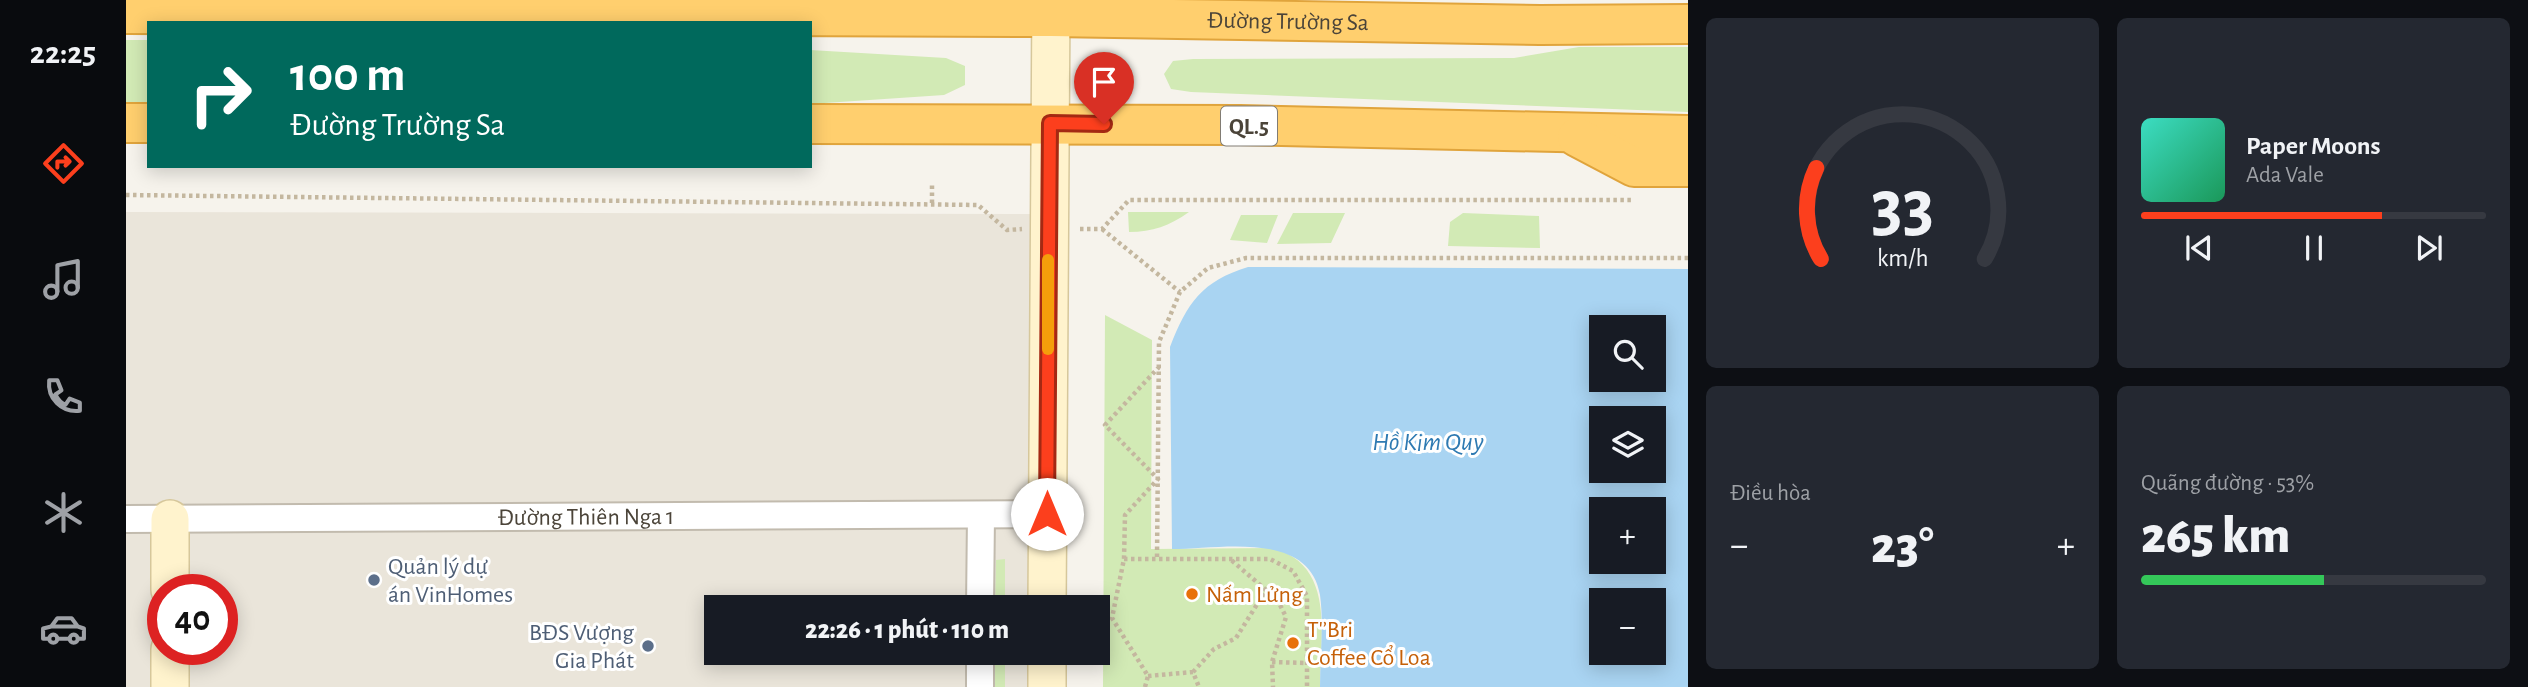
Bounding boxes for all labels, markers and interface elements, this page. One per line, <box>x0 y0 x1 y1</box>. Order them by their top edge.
street label: Đường Trường Sa <box>1207 9 1369 35</box>
text: 22:25 <box>30 37 96 69</box>
icon: right <box>175 49 266 140</box>
text: 100 m <box>290 51 406 100</box>
pin <box>1074 52 1134 124</box>
icon: arrive <box>1085 63 1123 101</box>
road number: QL.5 <box>1221 106 1277 146</box>
text: Đường Trường Sa <box>290 109 505 141</box>
text: Paper Moons <box>2246 133 2381 159</box>
icon: directions <box>39 139 88 188</box>
text: Ada Vale <box>2246 164 2324 187</box>
text: 33 <box>1871 171 1934 244</box>
icon: previous <box>2180 229 2218 267</box>
icon: pause <box>2295 229 2333 267</box>
icon: next <box>2410 229 2448 267</box>
text: km/h <box>1877 246 1928 271</box>
icon: music <box>39 255 88 304</box>
map controls <box>1589 315 1666 665</box>
button: search <box>1589 315 1666 392</box>
icon: phone <box>39 372 88 421</box>
button: layers <box>1589 406 1666 483</box>
water label: Hồ Kim Quy <box>1372 429 1484 455</box>
text: Quãng đường · 53% <box>2141 472 2314 495</box>
position arrow <box>1010 477 1084 551</box>
text: Điều hòa <box>1730 482 1811 505</box>
icon: climate <box>39 488 88 537</box>
button: + <box>1589 497 1666 574</box>
street label: Đường Thiên Nga 1 <box>498 505 674 530</box>
text: 265 km <box>2141 510 2290 562</box>
text: 23° <box>1871 520 1934 572</box>
text: − <box>1730 527 1748 565</box>
text: + <box>2057 527 2075 565</box>
place label: Quản lý dự án VinHomes <box>388 555 513 607</box>
marker: Quản lý dự án VinHomes <box>366 572 382 588</box>
speed limit sign: 40 <box>147 574 238 665</box>
place label: Nấm Lửng <box>1206 583 1303 607</box>
marker: Nấm Lửng <box>1184 586 1200 602</box>
button: − <box>1589 588 1666 665</box>
icon: car <box>39 604 88 653</box>
text: 22:26 · 1 phút · 110 m <box>805 617 1009 643</box>
place label: T'’Bri Coffee Cổ Loa <box>1307 618 1431 670</box>
place label: BĐS Vượng Gia Phát <box>529 621 634 673</box>
marker: T'’Bri Coffee Cổ Loa <box>1285 635 1301 651</box>
marker: BĐS Vượng Gia Phát <box>640 638 656 654</box>

